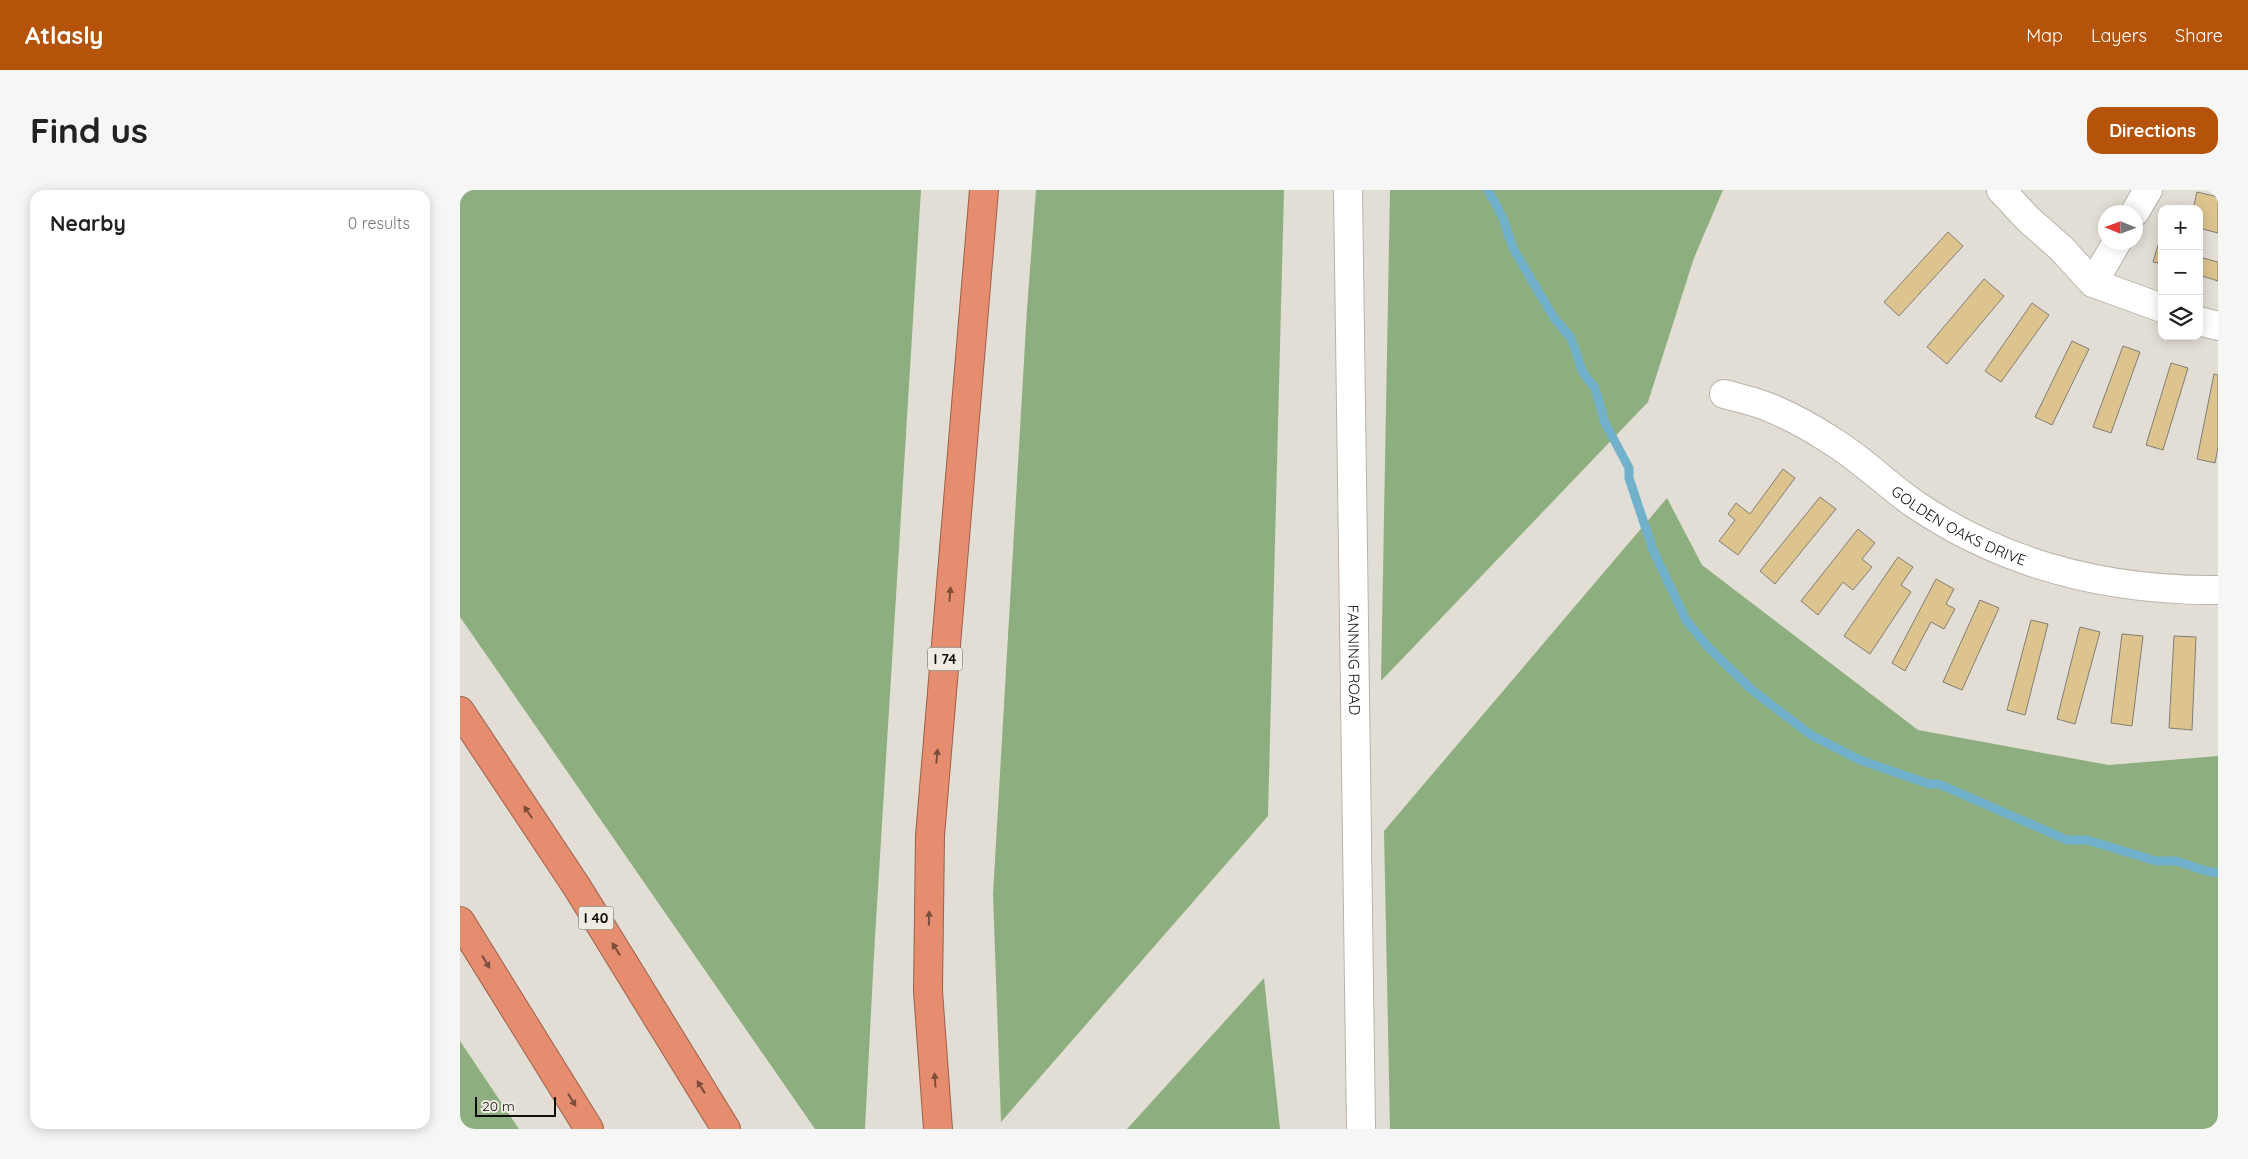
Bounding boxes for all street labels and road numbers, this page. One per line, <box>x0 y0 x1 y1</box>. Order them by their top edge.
street label: GOLDEN OAKS DRIVE <box>1888 481 2029 569</box>
street label: FANNING ROAD <box>1344 605 1365 716</box>
road number: I 74 <box>928 648 962 670</box>
road number: I 40 <box>578 906 614 930</box>

